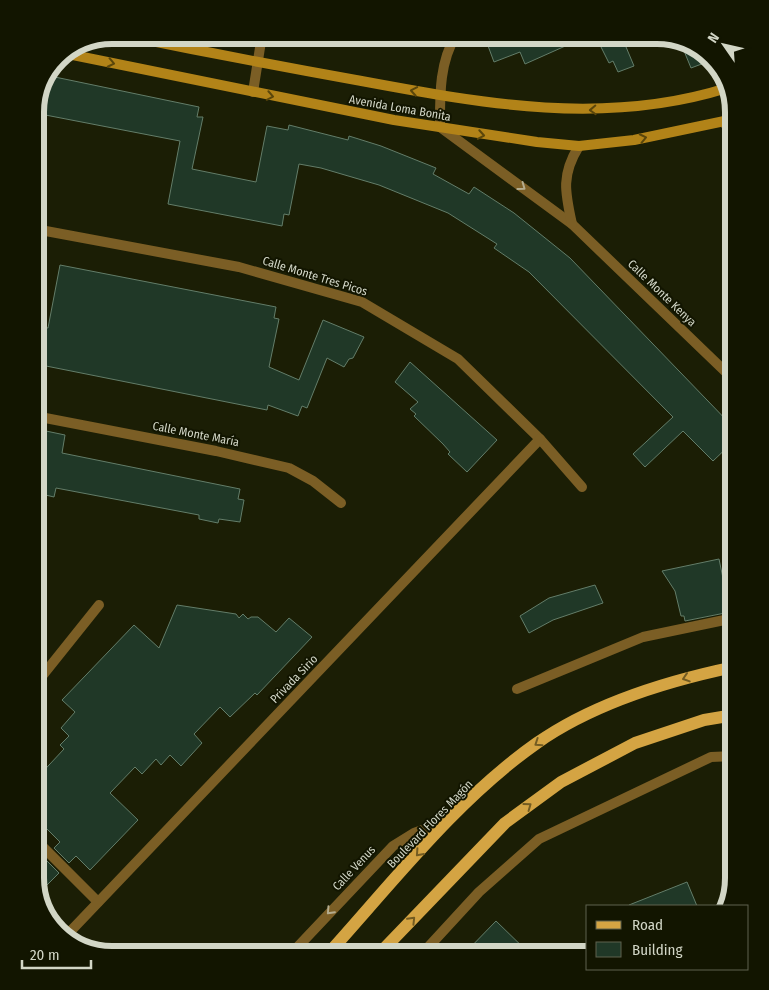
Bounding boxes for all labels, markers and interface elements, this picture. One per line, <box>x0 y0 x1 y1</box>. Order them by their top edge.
north arrow <box>699 20 749 70</box>
text: N <box>704 30 723 46</box>
one-way arrow <box>106 58 115 68</box>
one-way arrow <box>410 86 418 96</box>
one-way arrow <box>266 90 274 100</box>
street label: Avenida Loma Bonita <box>348 92 452 124</box>
one-way arrow <box>589 104 597 115</box>
one-way arrow <box>477 129 486 139</box>
one-way arrow <box>638 134 647 144</box>
one-way arrow <box>516 182 525 190</box>
street label: Calle Monte Tres Picos <box>261 253 369 299</box>
street label: Calle Monte Kenya <box>625 257 699 329</box>
street label: Calle Monte María <box>152 419 241 449</box>
street label: Privada Sirio <box>267 652 321 706</box>
one-way arrow <box>683 672 691 682</box>
one-way arrow <box>535 737 544 746</box>
street label: Boulevard Flores Magón <box>384 777 476 871</box>
one-way arrow <box>522 803 532 812</box>
street label: Calle Venus <box>330 843 378 893</box>
one-way arrow <box>416 847 425 856</box>
legend <box>586 905 749 970</box>
one-way arrow <box>327 906 336 915</box>
one-way arrow <box>406 916 415 925</box>
text: Road <box>632 916 663 934</box>
scale bar <box>22 938 91 970</box>
text: Building <box>632 941 683 959</box>
text: 20 m <box>30 946 60 964</box>

